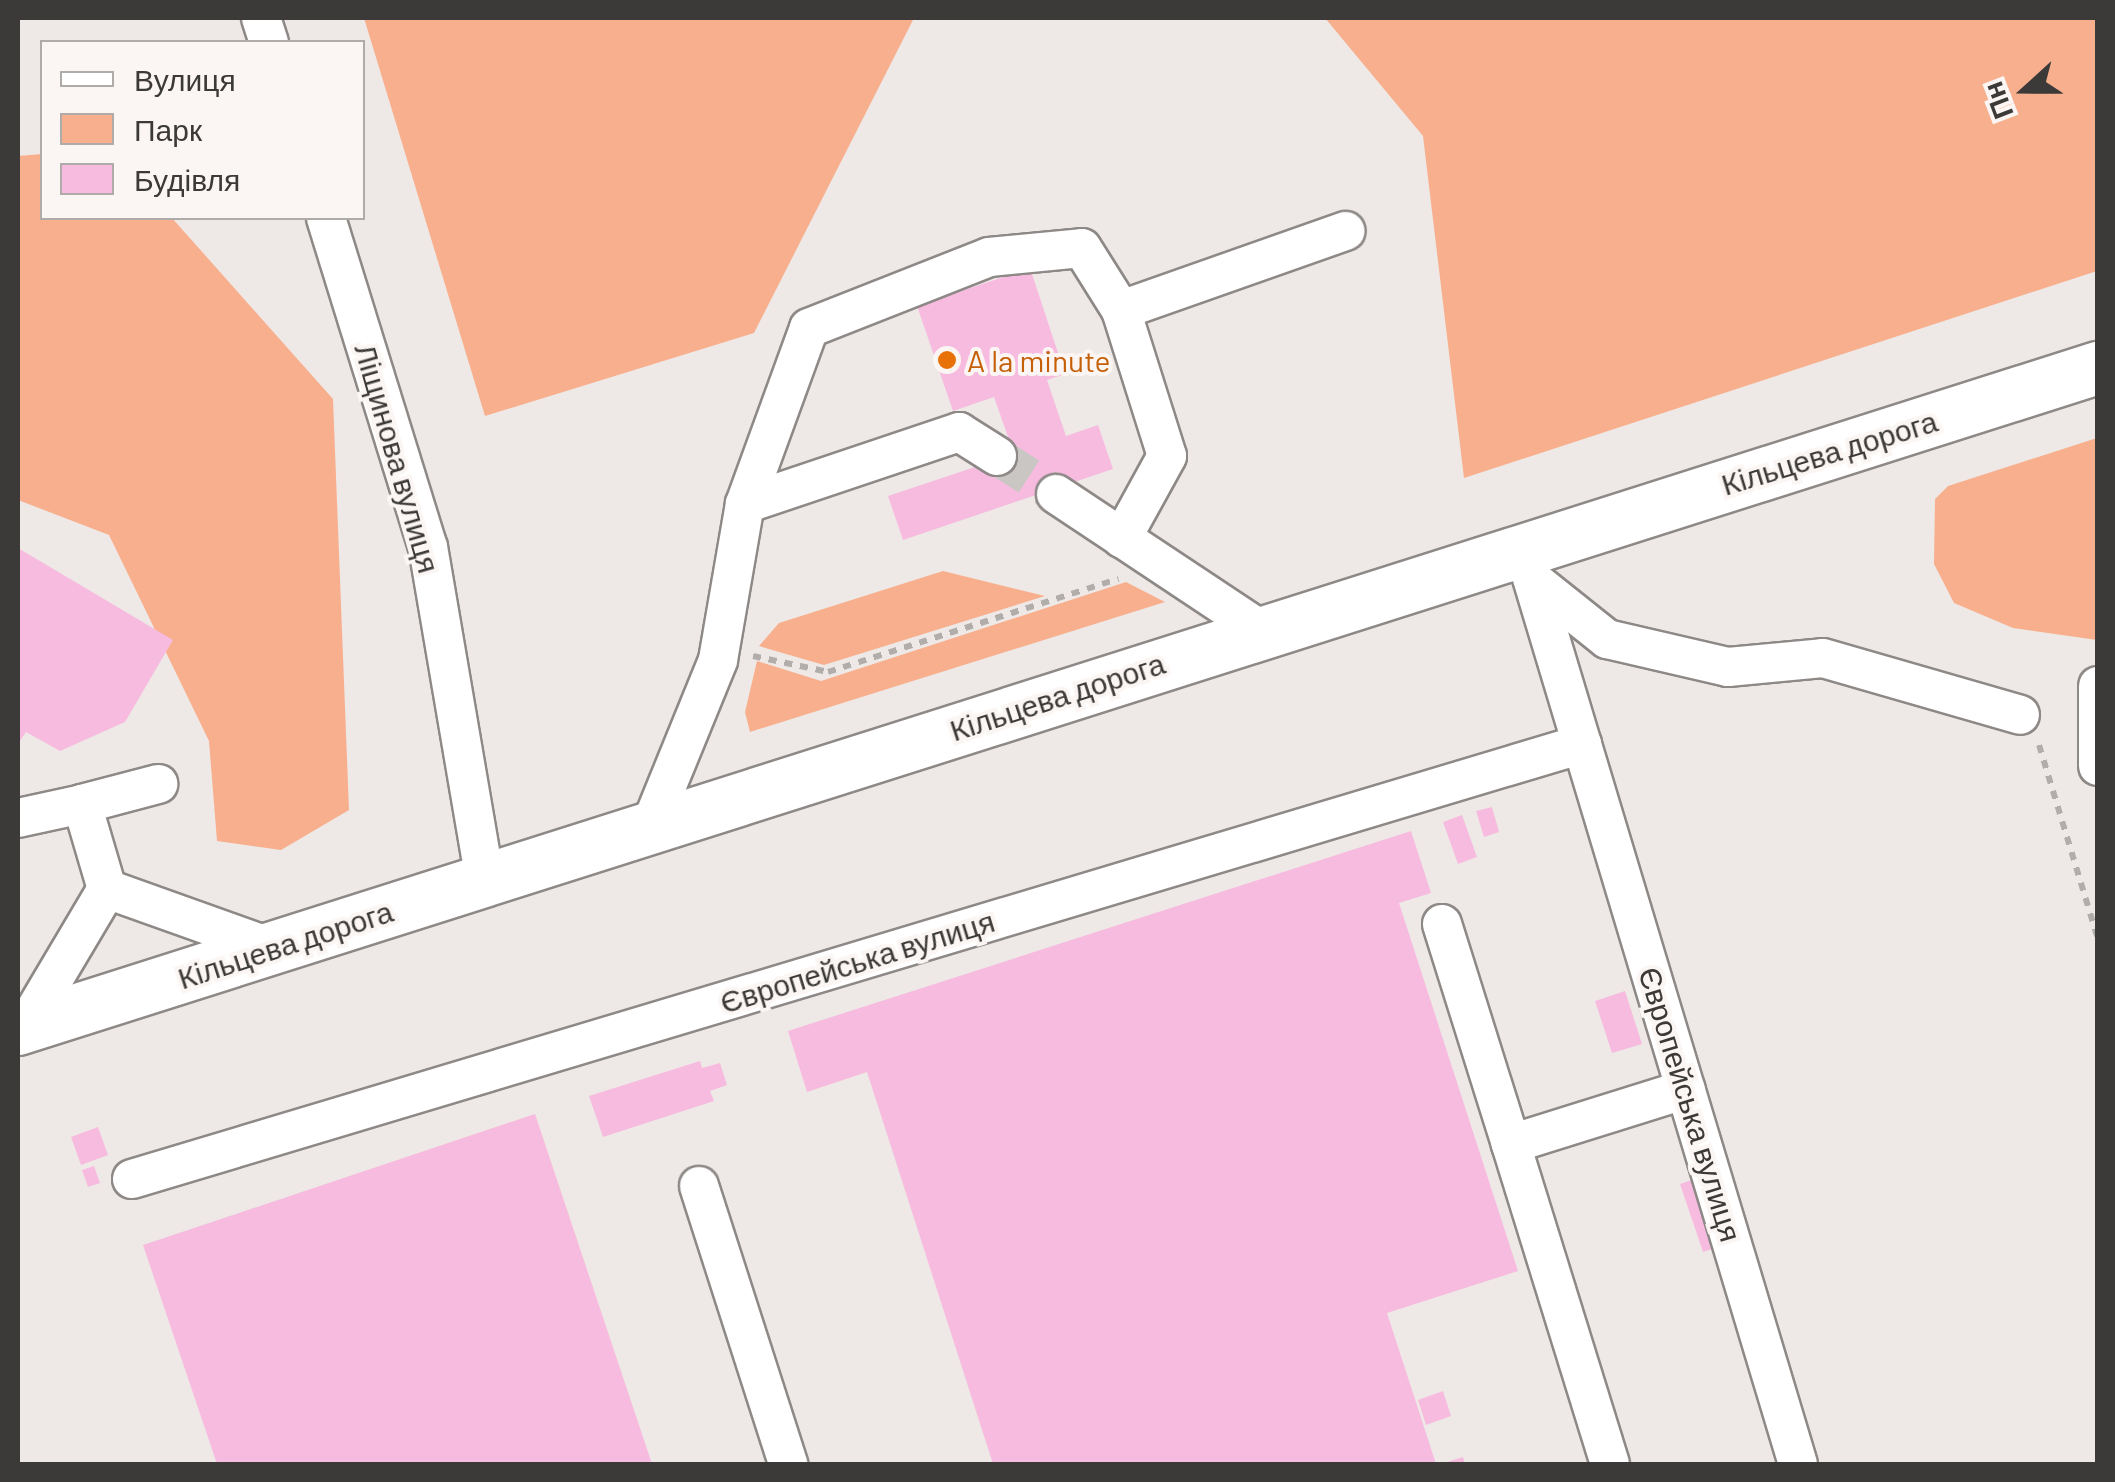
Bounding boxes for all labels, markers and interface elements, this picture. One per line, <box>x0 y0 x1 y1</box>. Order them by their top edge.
legend <box>40 40 365 220</box>
north arrow <box>1975 40 2075 140</box>
text: Вулиця <box>134 61 236 97</box>
text: Пн <box>1974 77 2020 124</box>
text: Парк <box>134 111 202 147</box>
text: Будівля <box>134 161 240 197</box>
street label: Ліщинова вулиця <box>348 339 448 577</box>
place label: A la minute <box>967 342 1111 378</box>
marker: A la minute <box>936 349 958 371</box>
street label: Кільцева дорога <box>1717 402 1941 502</box>
street label: Кільцева дорога <box>945 644 1169 748</box>
street label: Кільцева дорога <box>173 892 397 996</box>
street label: Європейська вулиця <box>715 902 999 1020</box>
street label: Європейська вулиця <box>1632 962 1750 1246</box>

